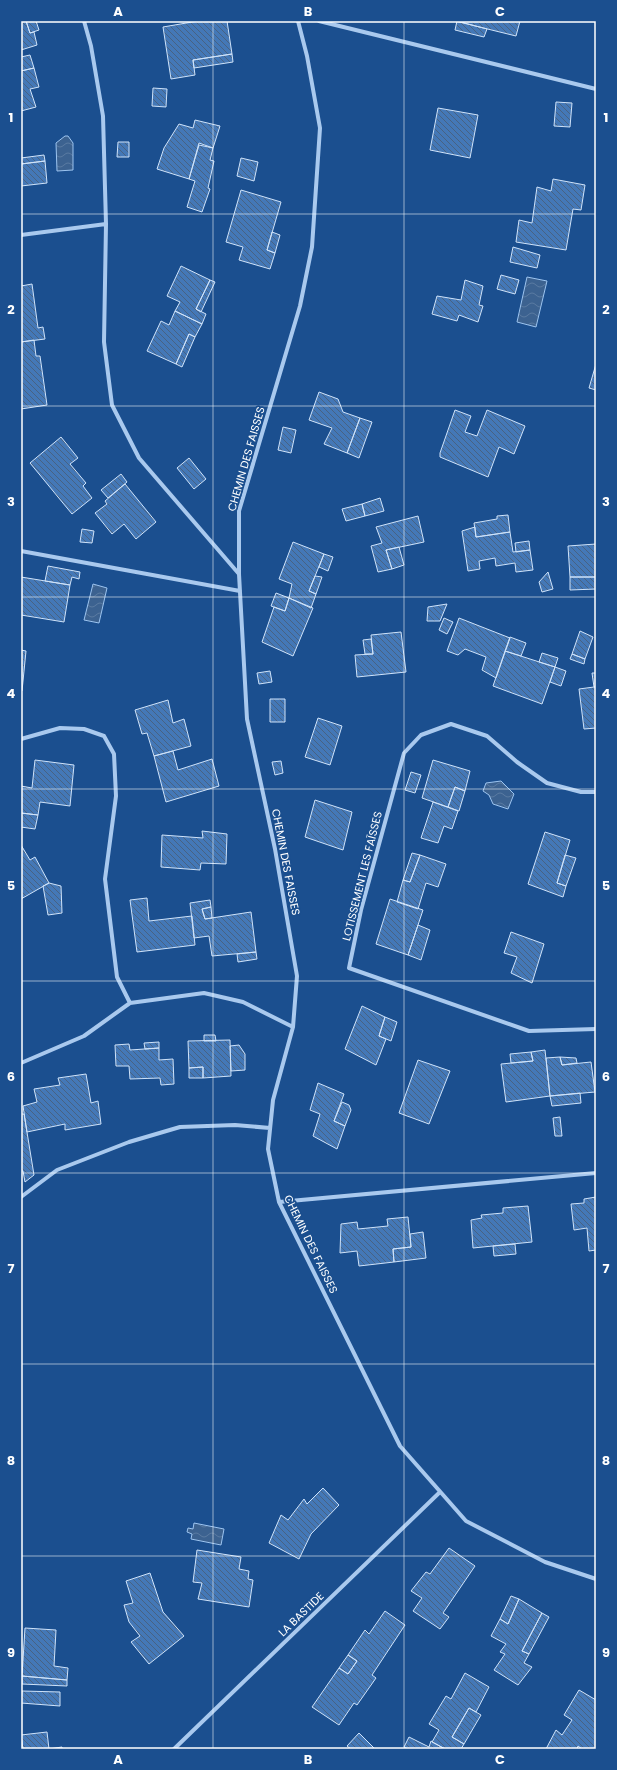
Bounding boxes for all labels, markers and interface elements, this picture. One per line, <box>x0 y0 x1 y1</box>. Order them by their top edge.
text: A <box>113 2 123 21</box>
text: B <box>304 2 313 21</box>
text: C <box>495 2 505 21</box>
text: 1 <box>9 108 13 127</box>
text: 1 <box>604 108 608 127</box>
text: 2 <box>7 300 15 319</box>
text: 2 <box>602 300 610 319</box>
street label: CHEMIN DES FAISSES <box>223 405 269 513</box>
text: 3 <box>7 492 15 511</box>
text: 3 <box>602 492 610 511</box>
text: 4 <box>7 684 16 703</box>
text: 4 <box>602 684 611 703</box>
street label: CHEMIN DES FAISSES <box>268 807 304 917</box>
street label: LOTISSEMENT LES FAÏSSES <box>338 810 386 942</box>
text: 5 <box>7 876 15 895</box>
text: 5 <box>602 876 610 895</box>
text: 6 <box>7 1067 15 1086</box>
text: 6 <box>602 1067 610 1086</box>
street label: CHEMIN DES FAISSES <box>280 1192 342 1296</box>
text: 7 <box>8 1259 15 1278</box>
text: 7 <box>603 1259 610 1278</box>
text: 8 <box>7 1451 15 1470</box>
text: 8 <box>602 1451 610 1470</box>
street label: LA BASTIDE <box>275 1588 327 1640</box>
text: 9 <box>7 1643 15 1662</box>
text: 9 <box>602 1643 610 1662</box>
text: A <box>113 1750 123 1769</box>
text: B <box>304 1750 313 1769</box>
text: C <box>495 1750 505 1769</box>

